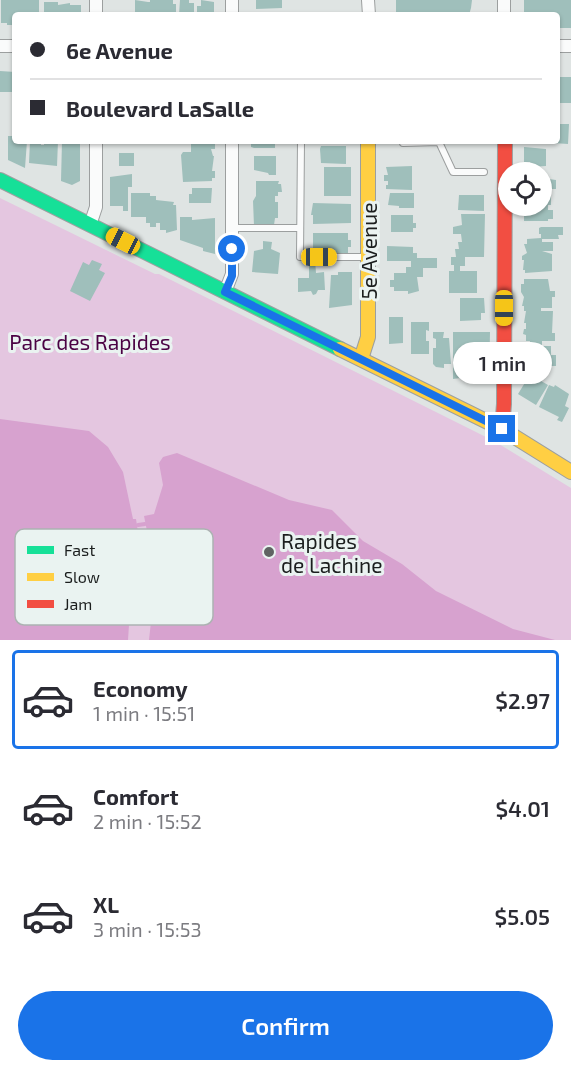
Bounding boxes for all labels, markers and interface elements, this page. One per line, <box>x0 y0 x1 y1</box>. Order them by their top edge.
text: 6e Avenue <box>66 37 173 63</box>
text: Boulevard LaSalle <box>66 95 254 121</box>
map controls <box>498 162 552 216</box>
button: locate <box>498 162 552 216</box>
street label: 5e Avenue <box>356 202 381 300</box>
car <box>103 225 143 257</box>
route start <box>218 235 245 262</box>
car <box>301 248 337 266</box>
car <box>495 290 513 326</box>
park label: Parc des Rapides <box>9 329 171 354</box>
callout: 1 min <box>452 342 552 384</box>
text: 1 min <box>479 351 526 375</box>
route end <box>488 415 515 442</box>
place label: Rapides de Lachine <box>281 528 382 577</box>
legend <box>15 529 213 625</box>
text: Fast <box>64 540 95 559</box>
marker: Rapides de Lachine <box>262 545 276 559</box>
text: Slow <box>64 567 100 586</box>
text: Jam <box>64 594 92 613</box>
icon: car <box>21 673 75 727</box>
text: Economy <box>93 675 188 701</box>
text: $2.97 <box>495 687 550 713</box>
text: 1 min · 15:51 <box>93 701 195 725</box>
icon: car <box>21 781 75 835</box>
text: Comfort <box>93 783 178 809</box>
text: $4.01 <box>496 795 550 821</box>
text: 2 min · 15:52 <box>93 809 202 833</box>
icon: car <box>21 889 75 943</box>
text: XL <box>93 891 119 917</box>
text: $5.05 <box>495 903 550 929</box>
text: 3 min · 15:53 <box>93 917 202 941</box>
button: Confirm <box>18 991 553 1060</box>

